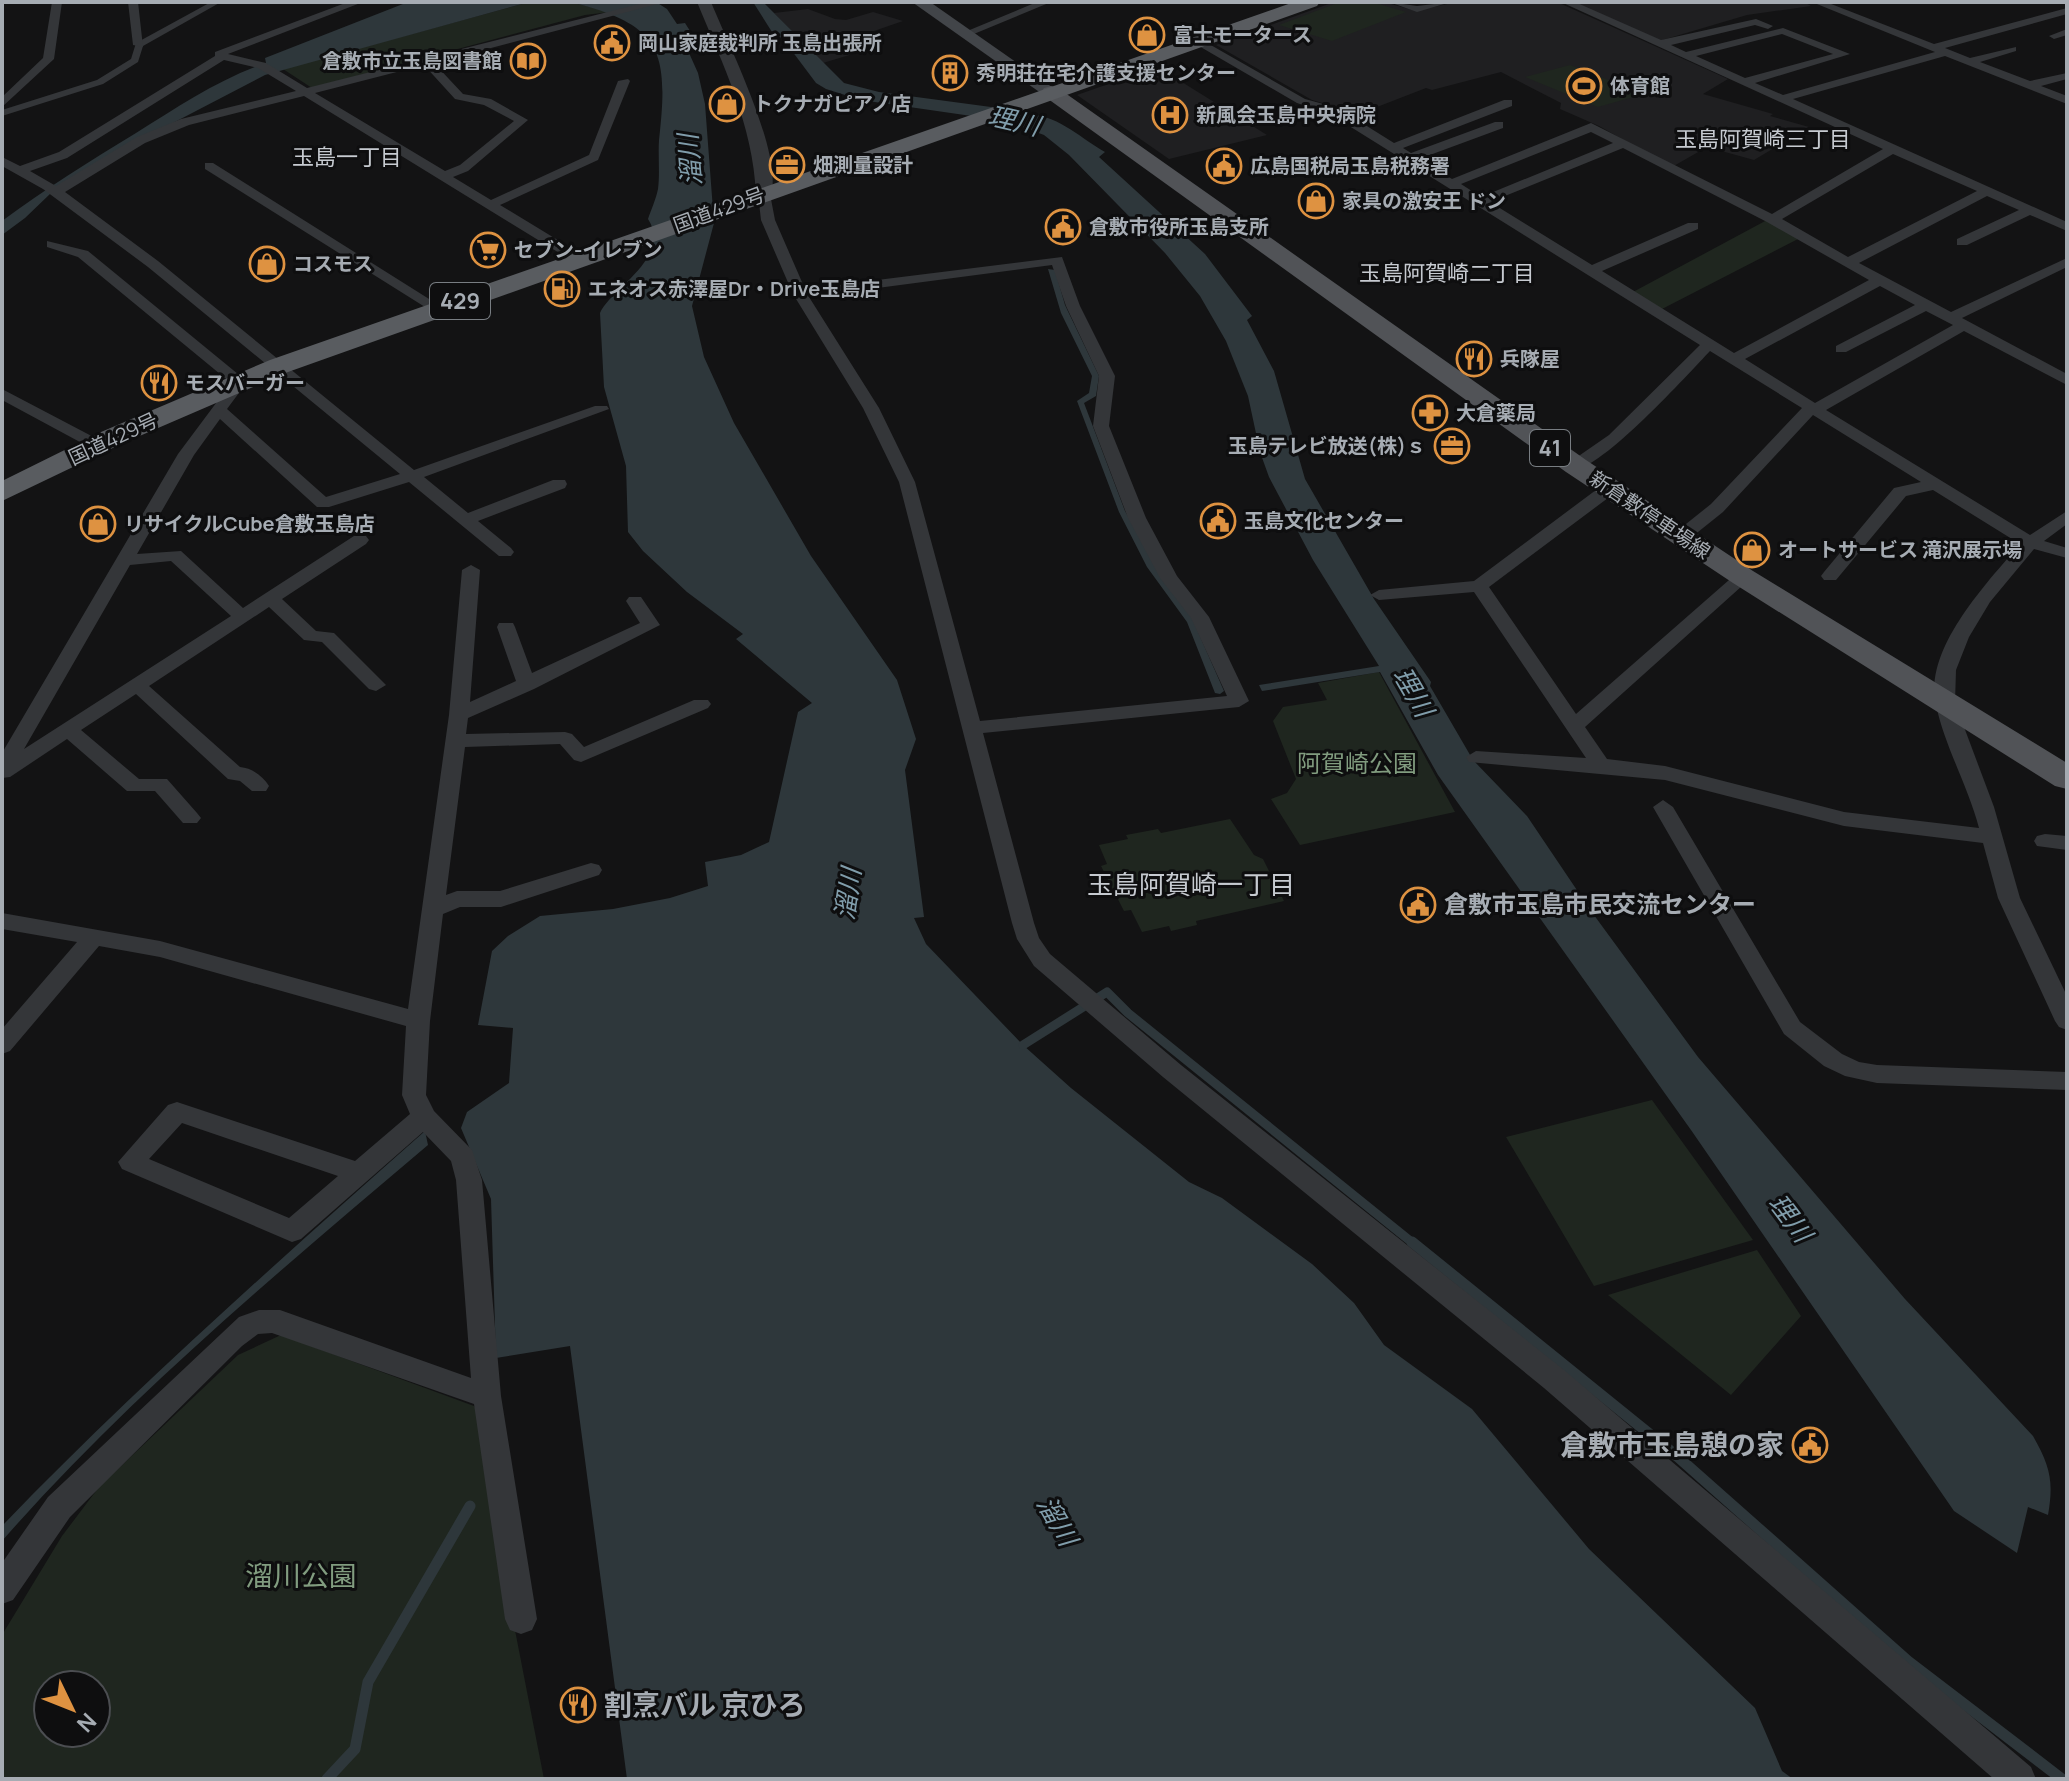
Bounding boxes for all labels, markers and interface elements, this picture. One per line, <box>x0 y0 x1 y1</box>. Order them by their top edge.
shop icon: 富士モータース <box>1128 16 1166 54</box>
place label: 富士モータース <box>1173 21 1312 48</box>
public building icon: 岡山家庭裁判所 玉島出張所 <box>593 24 631 62</box>
place label: 岡山家庭裁判所 玉島出張所 <box>638 29 882 56</box>
library icon: 倉敷市立玉島図書館 <box>509 42 547 80</box>
place label: 倉敷市立玉島図書館 <box>322 47 502 74</box>
building icon: 秀明荘在宅介護支援センター <box>931 54 969 92</box>
place label: 秀明荘在宅介護支援センター <box>976 59 1236 86</box>
sports icon: 体育館 <box>1565 67 1603 105</box>
place label: 体育館 <box>1610 72 1670 99</box>
shop icon: トクナガピアノ店 <box>708 85 746 123</box>
place label: トクナガピアノ店 <box>753 90 911 117</box>
hospital icon: 新風会玉島中央病院 <box>1151 96 1189 134</box>
water label: 理川 <box>985 97 1047 144</box>
place label: 新風会玉島中央病院 <box>1196 101 1376 128</box>
district label: 玉島阿賀崎三丁目 <box>1675 124 1851 154</box>
water label: 溜川 <box>669 130 709 188</box>
district label: 玉島一丁目 <box>292 142 402 172</box>
office icon: 畑測量設計 <box>768 146 806 184</box>
public building icon: 広島国税局玉島税務署 <box>1205 147 1243 185</box>
place label: 畑測量設計 <box>813 151 913 178</box>
place label: 広島国税局玉島税務署 <box>1250 152 1450 179</box>
street label: 国道429号 <box>669 180 768 239</box>
shop icon: 家具の激安王 ドン <box>1297 182 1335 220</box>
place label: 家具の激安王 ドン <box>1342 187 1506 214</box>
public building icon: 倉敷市役所玉島支所 <box>1044 208 1082 246</box>
place label: 倉敷市役所玉島支所 <box>1089 213 1269 240</box>
supermarket icon: セブン-イレブン <box>469 231 507 269</box>
place label: セブン-イレブン <box>514 236 662 263</box>
shop icon: コスモス <box>248 245 286 283</box>
place label: コスモス <box>293 250 373 277</box>
district label: 玉島阿賀崎二丁目 <box>1359 258 1535 288</box>
fuel station icon: エネオス赤澤屋Dr・Drive玉島店 <box>543 270 581 308</box>
place label: エネオス赤澤屋Dr・Drive玉島店 <box>588 275 880 302</box>
road number: 429 <box>430 283 490 319</box>
restaurant icon: 兵隊屋 <box>1455 340 1493 378</box>
place label: 兵隊屋 <box>1500 345 1560 372</box>
restaurant icon: モスバーガー <box>140 364 178 402</box>
place label: モスバーガー <box>185 369 305 396</box>
pharmacy icon: 大倉薬局 <box>1411 394 1449 432</box>
place label: 大倉薬局 <box>1456 399 1536 426</box>
street label: 国道429号 <box>64 406 162 471</box>
office icon: 玉島テレビ放送(株)ｓ <box>1433 427 1471 465</box>
road number: 41 <box>1530 430 1570 466</box>
place label: 玉島テレビ放送(株)ｓ <box>1228 432 1426 459</box>
street label: 新倉敷停車場線 <box>1585 464 1716 565</box>
public building icon: 玉島文化センター <box>1199 502 1237 540</box>
shop icon: リサイクルCube倉敷玉島店 <box>79 505 117 543</box>
place label: 玉島文化センター <box>1244 507 1404 534</box>
place label: リサイクルCube倉敷玉島店 <box>124 510 375 537</box>
shop icon: オートサービス 滝沢展示場 <box>1733 531 1771 569</box>
place label: オートサービス 滝沢展示場 <box>1778 536 2022 563</box>
water label: 理川 <box>1385 660 1444 726</box>
park label: 阿賀崎公園 <box>1297 746 1417 779</box>
water label: 溜川 <box>826 863 869 922</box>
district label: 玉島阿賀崎一丁目 <box>1087 866 1295 902</box>
public building icon: 倉敷市玉島市民交流センター <box>1399 886 1437 924</box>
place label: 倉敷市玉島市民交流センター <box>1444 887 1756 920</box>
water label: 理川 <box>1761 1186 1823 1251</box>
place label: 倉敷市玉島憩の家 <box>1560 1425 1784 1463</box>
public building icon: 倉敷市玉島憩の家 <box>1791 1426 1829 1464</box>
water label: 溜川 <box>1029 1489 1088 1555</box>
park label: 溜川公園 <box>245 1556 357 1594</box>
north arrow <box>32 1669 112 1749</box>
place label: 割烹バル 京ひろ <box>604 1685 806 1723</box>
restaurant icon: 割烹バル 京ひろ <box>559 1686 597 1724</box>
text: N <box>70 1707 103 1739</box>

